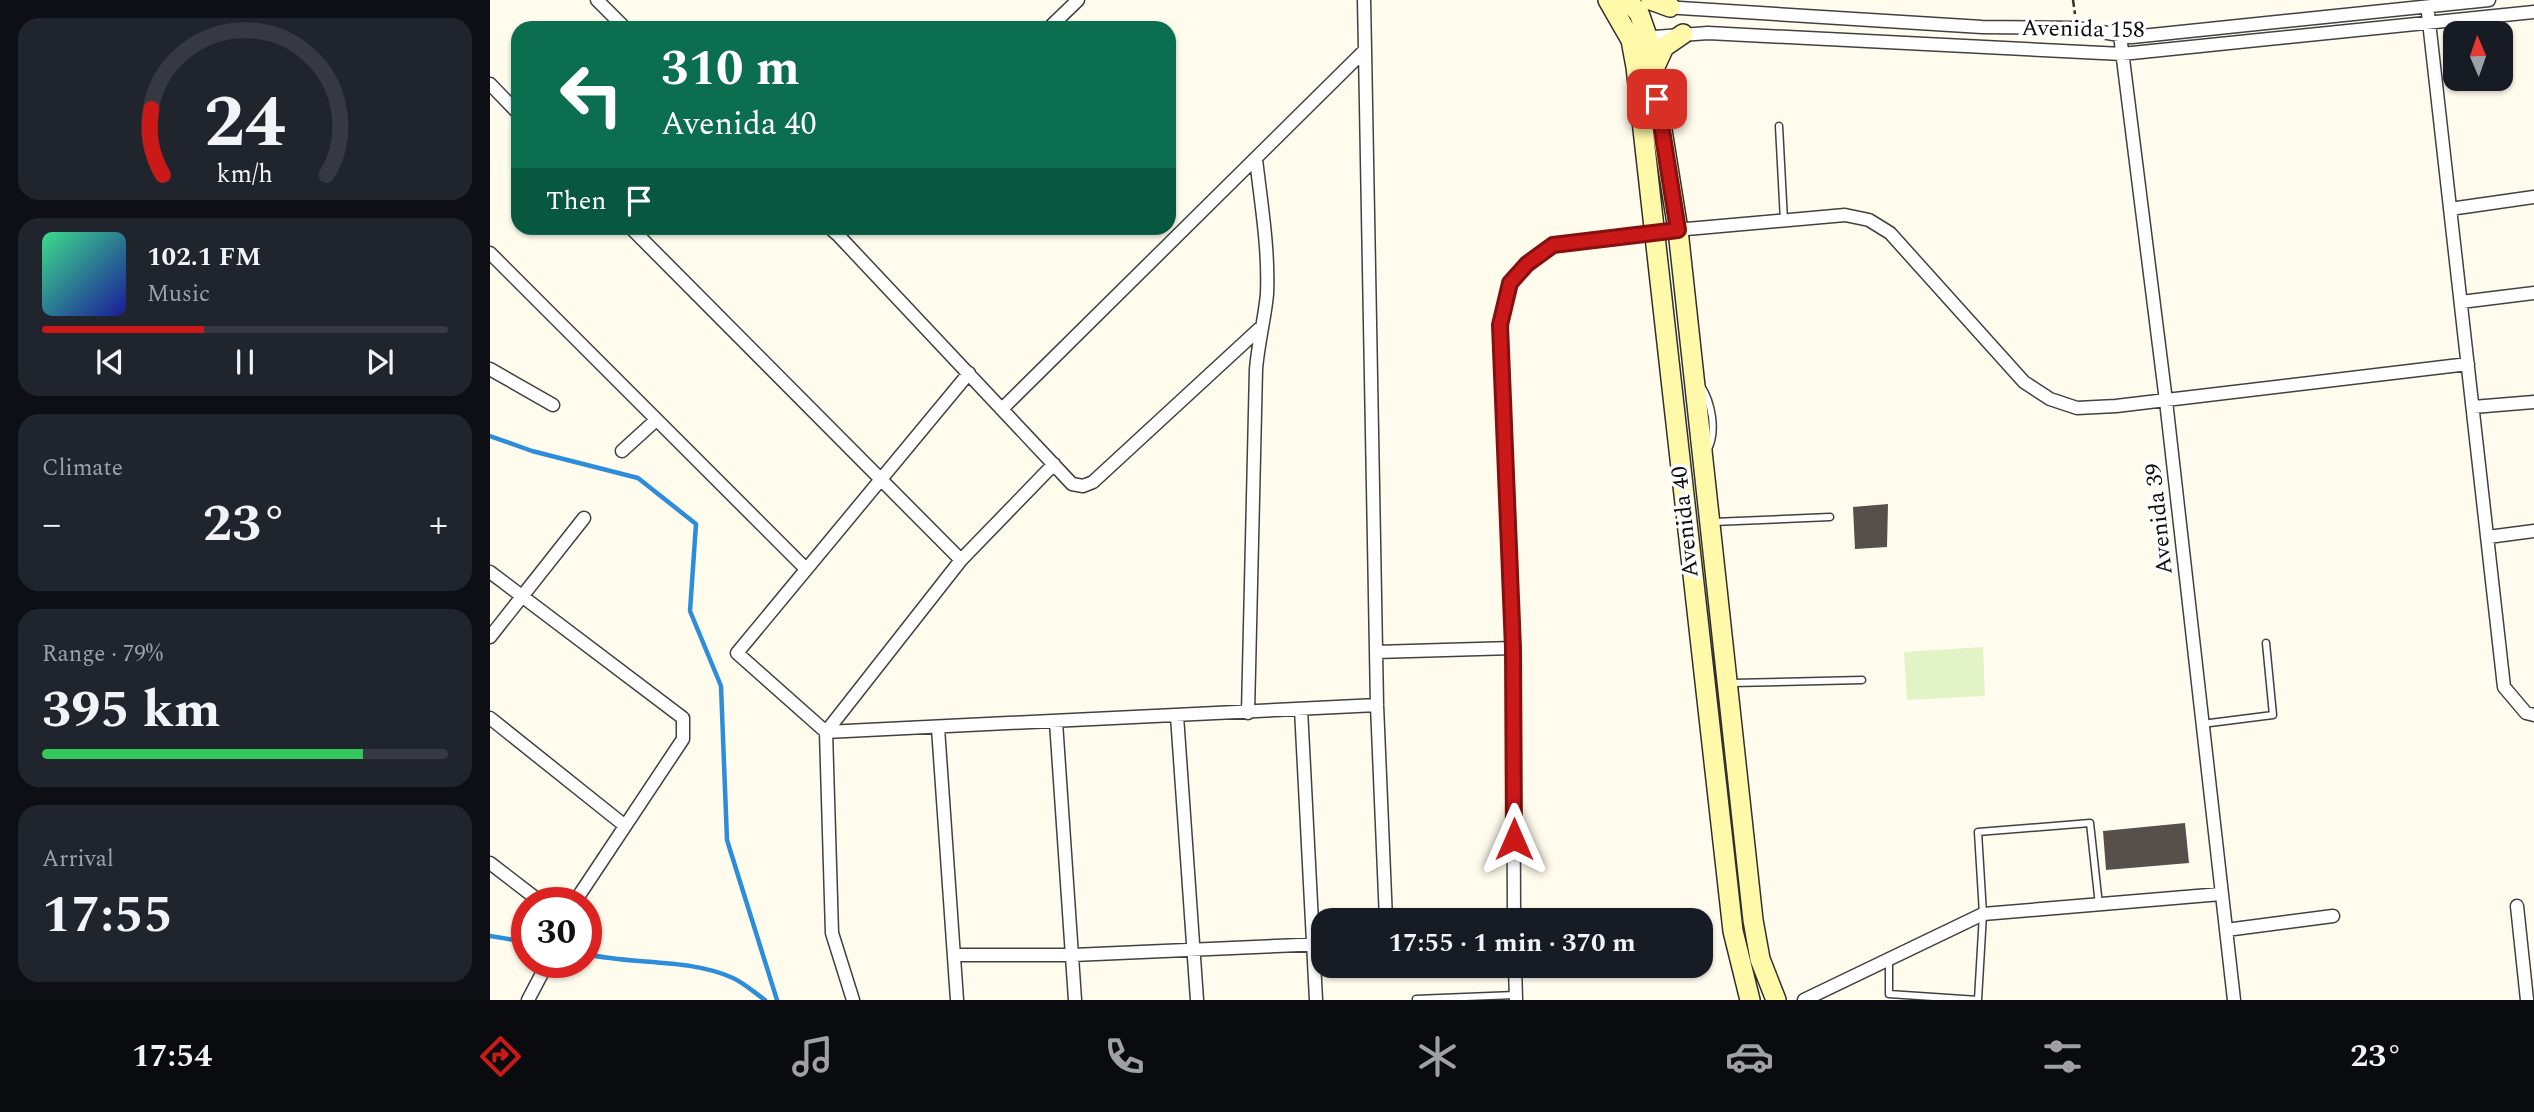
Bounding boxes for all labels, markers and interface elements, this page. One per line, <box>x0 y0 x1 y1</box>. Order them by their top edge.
street label: Avenida 158 <box>2021 11 2145 48</box>
north arrow <box>2443 21 2513 91</box>
map controls <box>2443 21 2513 91</box>
text: 310 m <box>661 32 800 107</box>
icon: left <box>546 49 637 140</box>
text: 24 <box>204 68 286 179</box>
pin <box>1627 69 1687 129</box>
icon: arrive <box>1638 80 1676 118</box>
text: Avenida 40 <box>661 100 817 149</box>
text: km/h <box>217 156 273 194</box>
text: Then <box>546 181 606 221</box>
icon: arrive <box>620 182 658 220</box>
text: 102.1 FM <box>147 237 261 277</box>
text: Music <box>147 277 210 312</box>
icon: previous <box>91 343 129 381</box>
icon: pause <box>226 343 264 381</box>
icon: next <box>361 343 399 381</box>
text: Climate <box>42 451 123 486</box>
street label: Avenida 39 <box>2136 461 2183 576</box>
street label: Avenida 40 <box>1662 464 1709 579</box>
text: 23° <box>203 485 287 564</box>
text: − <box>42 496 61 554</box>
text: + <box>429 496 448 554</box>
text: Range · 79% <box>42 637 163 672</box>
text: 395 km <box>42 671 221 750</box>
position arrow <box>1477 802 1551 876</box>
text: Arrival <box>42 842 114 877</box>
text: 17:55 <box>42 876 173 955</box>
speed limit sign: 30 <box>511 887 602 978</box>
text: 17:55 · 1 min · 370 m <box>1388 923 1636 963</box>
text: 17:54 <box>132 1032 212 1081</box>
icon: directions <box>476 1032 525 1081</box>
icon: music <box>788 1032 837 1081</box>
icon: phone <box>1100 1032 1149 1081</box>
icon: climate <box>1413 1032 1462 1081</box>
icon: car <box>1725 1032 1774 1081</box>
icon: filters <box>2038 1032 2087 1081</box>
text: 23° <box>2350 1032 2402 1081</box>

